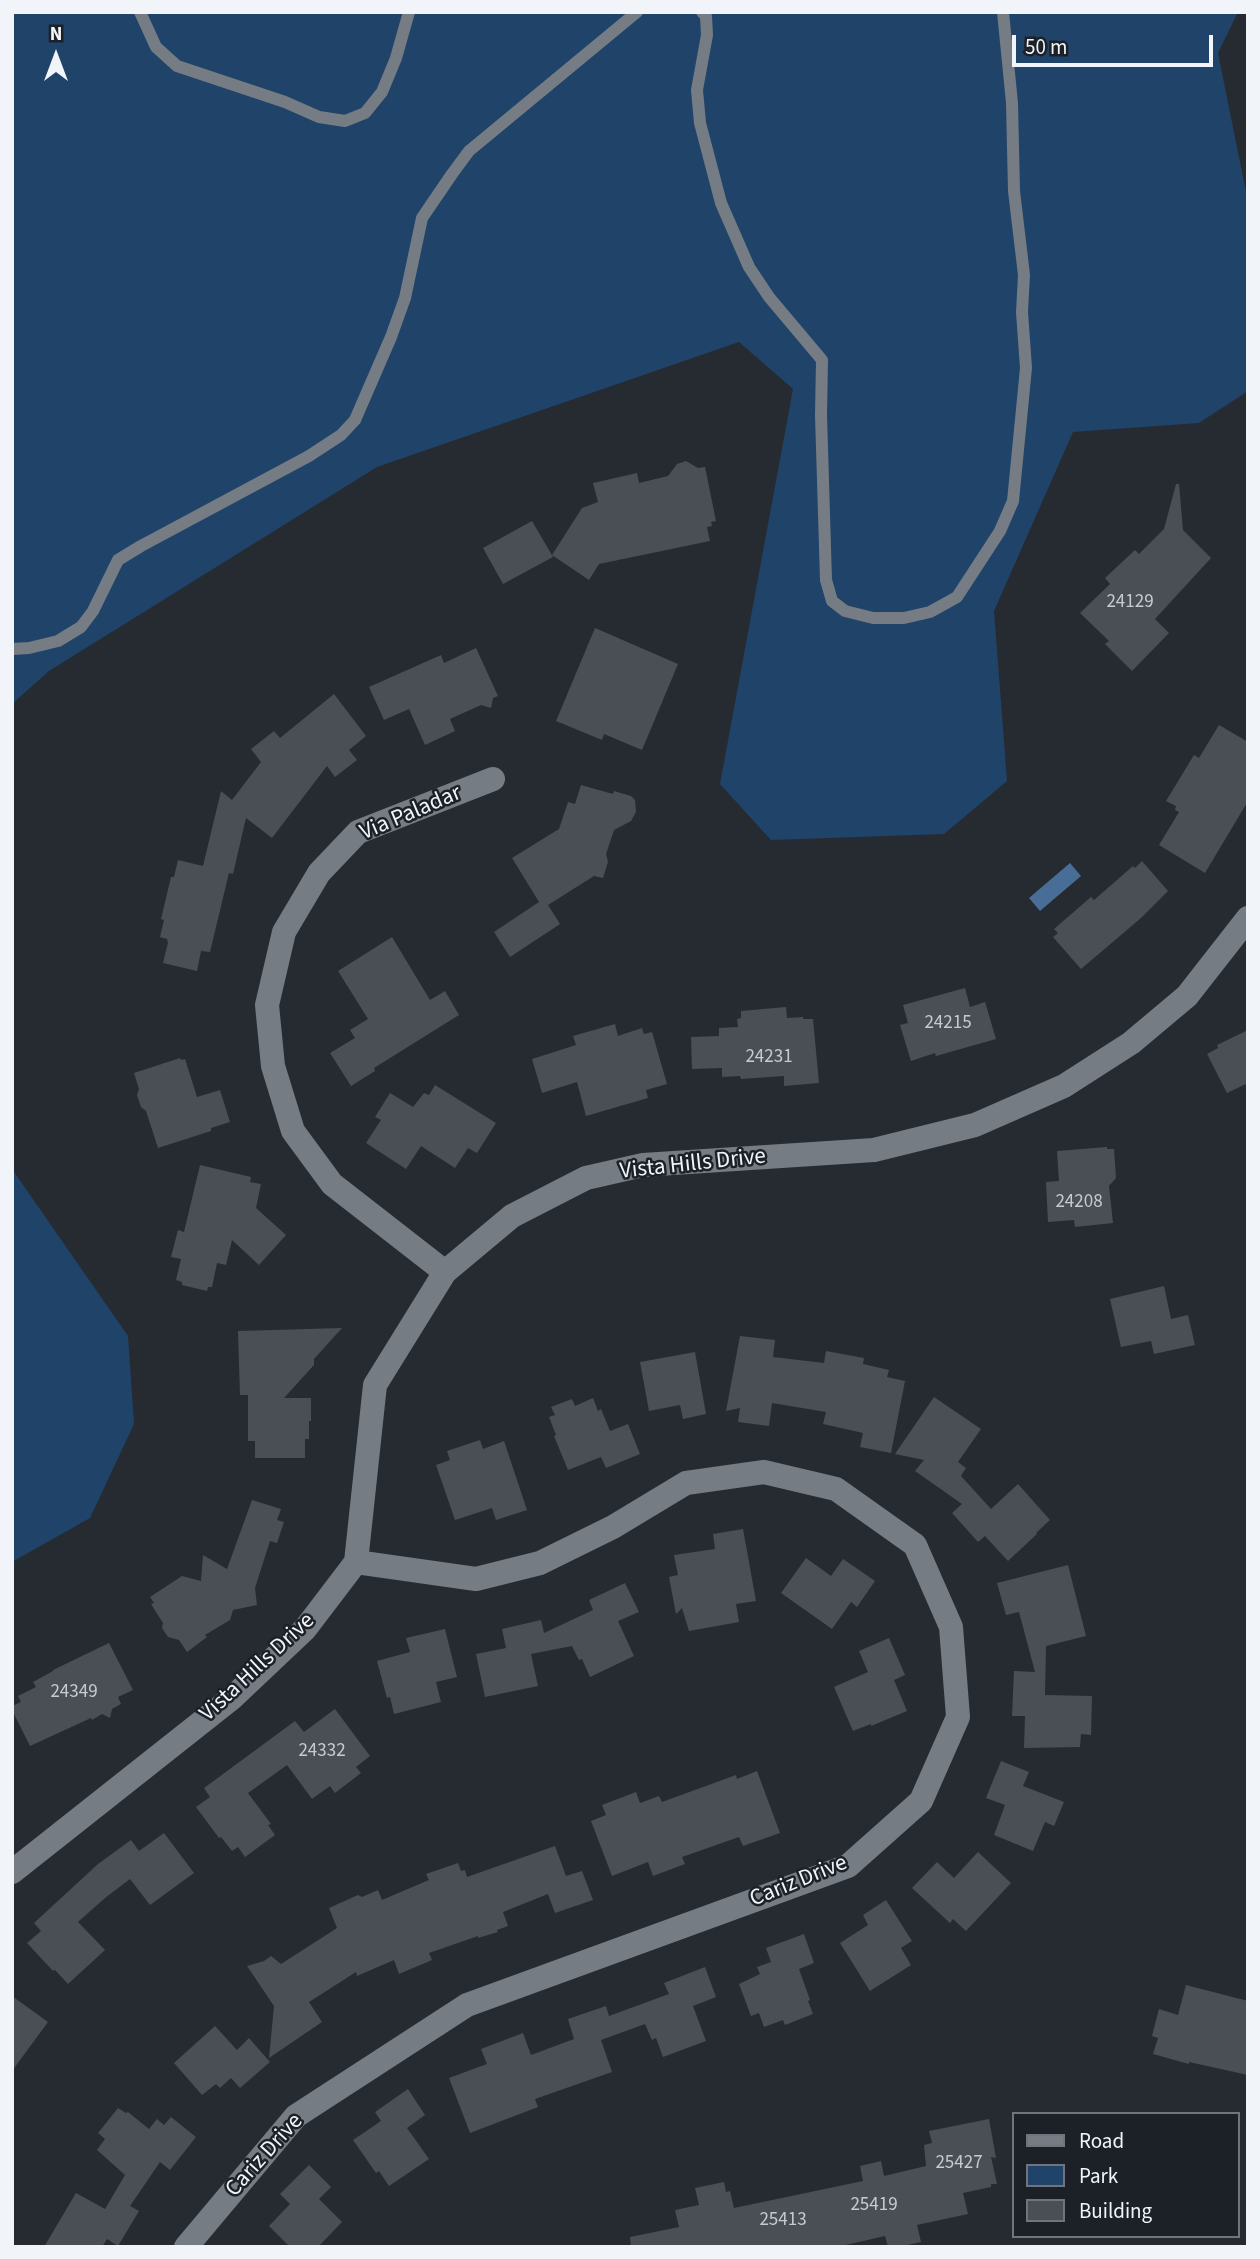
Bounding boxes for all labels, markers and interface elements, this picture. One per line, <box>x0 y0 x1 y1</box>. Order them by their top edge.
north arrow <box>21 21 91 91</box>
text: N <box>50 21 62 48</box>
scale bar <box>1015 21 1216 65</box>
text: 50 m <box>1025 32 1067 62</box>
house number: 24129 <box>1106 592 1154 614</box>
street label: Via Paladar <box>356 780 466 848</box>
house number: 24215 <box>924 1013 972 1035</box>
house number: 24231 <box>745 1047 793 1069</box>
street label: Vista Hills Drive <box>619 1144 767 1186</box>
house number: 24208 <box>1055 1192 1103 1214</box>
street label: Vista Hills Drive <box>195 1608 321 1728</box>
house number: 24349 <box>50 1682 98 1704</box>
house number: 24332 <box>298 1741 346 1763</box>
street label: Cariz Drive <box>746 1850 852 1914</box>
street label: Cariz Drive <box>220 2109 310 2203</box>
legend <box>1012 2112 1239 2238</box>
text: Road <box>1079 2126 1124 2156</box>
house number: 25427 <box>935 2153 983 2175</box>
text: Park <box>1079 2161 1118 2191</box>
house number: 25419 <box>850 2195 898 2217</box>
text: Building <box>1079 2196 1152 2226</box>
house number: 25413 <box>759 2210 807 2232</box>

